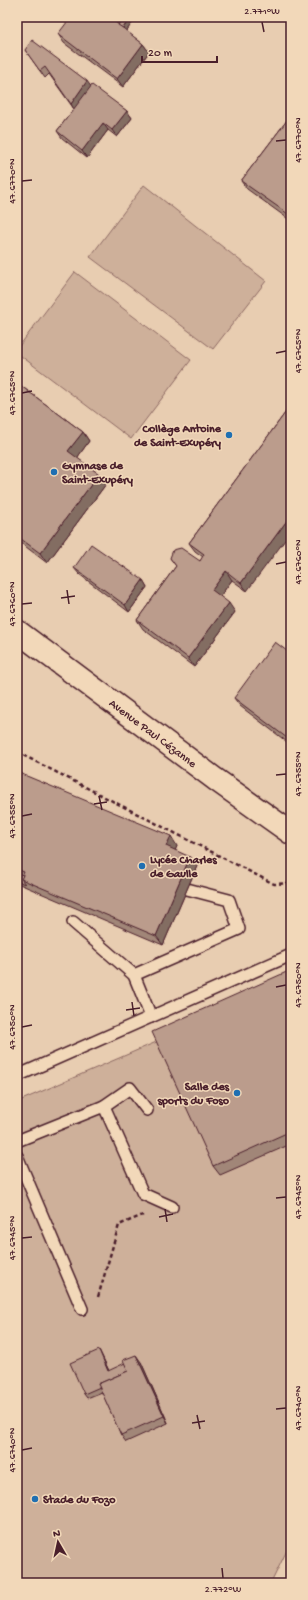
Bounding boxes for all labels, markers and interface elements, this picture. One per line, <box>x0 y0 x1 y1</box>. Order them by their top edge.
text: 2.771°W <box>244 6 280 18</box>
scale bar <box>142 38 217 64</box>
text: 20 m <box>148 47 173 61</box>
text: 47.6770°N <box>293 117 305 163</box>
text: 47.6770°N <box>7 158 19 204</box>
text: 47.6765°N <box>293 328 305 373</box>
text: 47.6765°N <box>7 370 19 415</box>
place label: Collège Antoine de Saint-Exupéry <box>134 423 222 451</box>
marker: Collège Antoine de Saint-Exupéry <box>224 430 234 440</box>
place label: Gymnase de Saint-Exupéry <box>62 460 133 488</box>
marker: Gymnase de Saint-Exupéry <box>49 467 59 477</box>
text: 47.6760°N <box>293 539 305 585</box>
text: 47.6760°N <box>7 581 19 627</box>
street label: Avenue Paul Cézanne <box>105 697 199 772</box>
text: 47.6755°N <box>293 751 305 796</box>
text: 47.6755°N <box>7 793 19 838</box>
place label: Lycée Charles de Gaulle <box>150 854 217 882</box>
marker: Lycée Charles de Gaulle <box>137 861 147 871</box>
text: 47.6750°N <box>293 962 305 1008</box>
text: 47.6750°N <box>7 1004 19 1050</box>
place label: Salle des sports du Foso <box>158 1081 230 1109</box>
marker: Salle des sports du Foso <box>232 1088 242 1098</box>
text: 47.6745°N <box>293 1174 305 1219</box>
text: 47.6745°N <box>7 1215 19 1260</box>
text: 47.6740°N <box>293 1385 305 1430</box>
text: 47.6740°N <box>7 1427 19 1472</box>
marker: Stade du Fozo <box>30 1494 40 1504</box>
place label: Stade du Fozo <box>43 1494 116 1508</box>
north arrow <box>38 1522 78 1562</box>
text: N <box>52 1528 61 1541</box>
text: 2.772°W <box>205 1584 242 1596</box>

